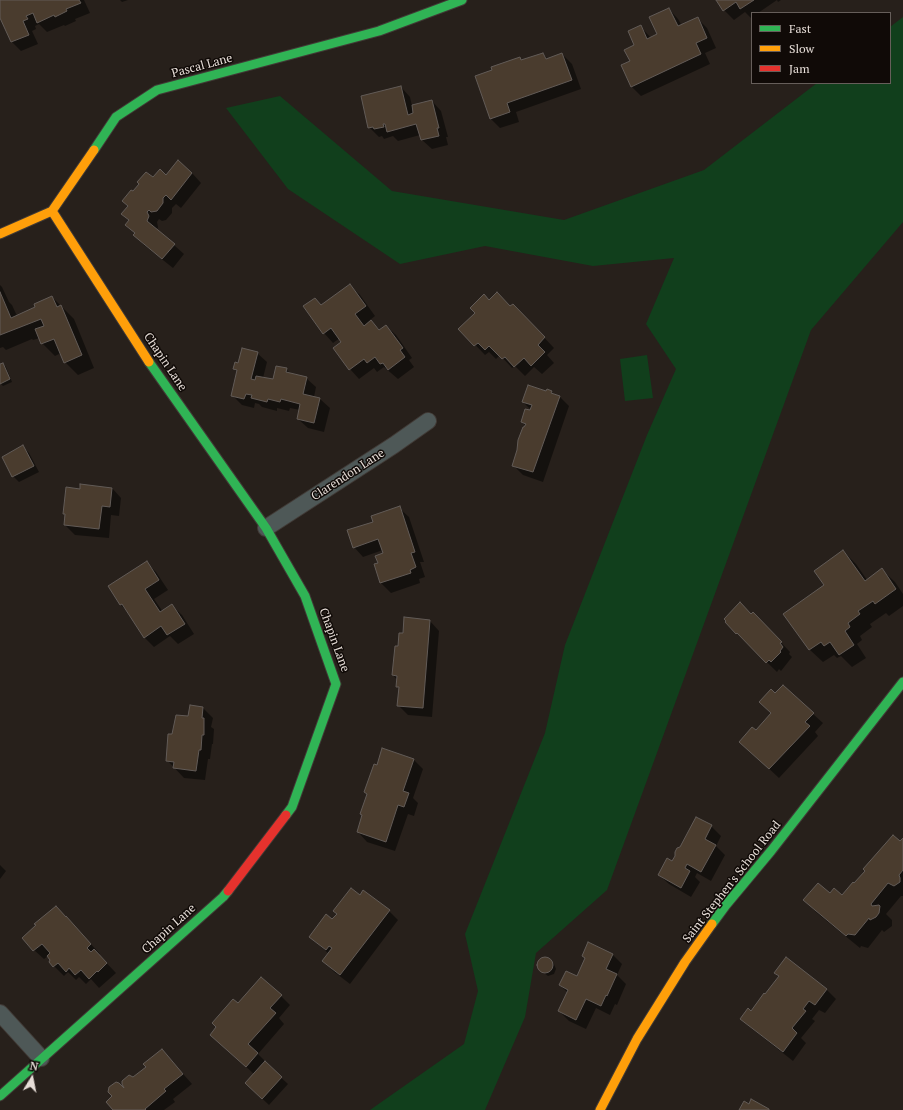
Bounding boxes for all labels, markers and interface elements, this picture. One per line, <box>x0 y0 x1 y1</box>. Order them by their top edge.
legend <box>751 12 891 84</box>
text: Fast <box>789 21 811 36</box>
text: Slow <box>789 41 814 56</box>
street label: Pascal Lane <box>170 51 234 81</box>
text: Jam <box>789 61 810 76</box>
street label: Chapin Lane <box>140 330 190 394</box>
street label: Clarendon Lane <box>309 446 387 504</box>
street label: Chapin Lane <box>316 606 352 674</box>
street label: Saint Stephen's School Road <box>680 818 784 946</box>
street label: Chapin Lane <box>139 901 199 957</box>
north arrow <box>12 1058 52 1098</box>
text: N <box>29 1059 39 1074</box>

